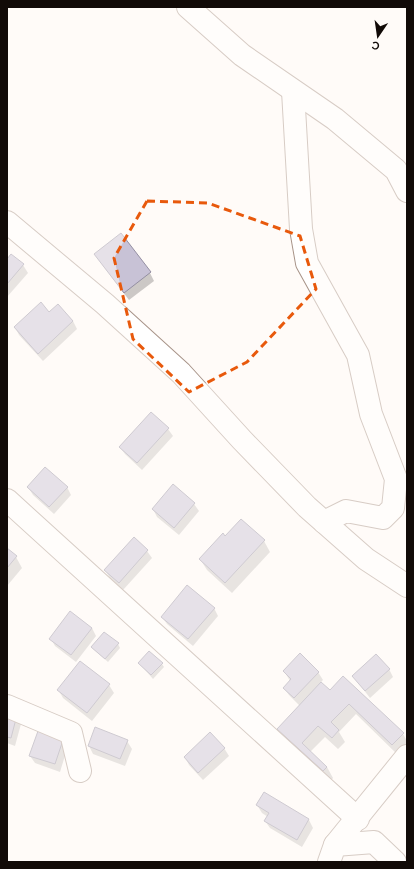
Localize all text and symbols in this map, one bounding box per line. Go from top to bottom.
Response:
north arrow [358,16,398,56]
text: С [370,38,381,52]

